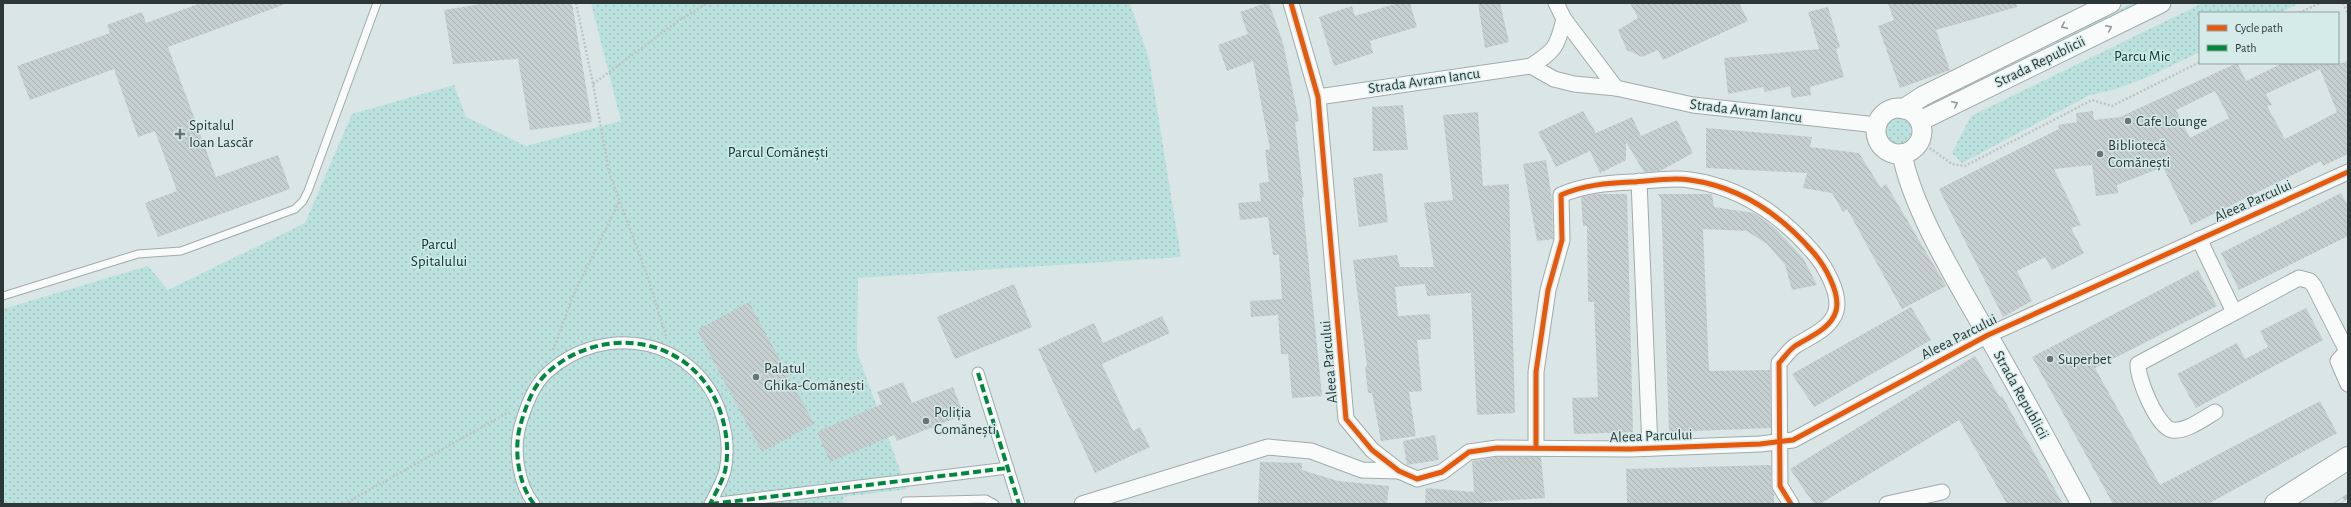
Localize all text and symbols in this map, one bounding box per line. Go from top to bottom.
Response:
legend [2199,12,2339,64]
one-way arrow [2060,21,2068,29]
text: Cycle path [2235,22,2283,35]
one-way arrow [2105,26,2112,33]
street label: Strada Republicii [1992,34,2088,90]
text: Path [2235,42,2257,54]
park label: Parcu Mic [2114,49,2170,64]
street label: Strada Avram Iancu [1367,66,1481,96]
street label: Strada Avram Iancu [1689,97,1803,125]
one-way arrow [1950,101,1958,109]
place label: Cafe Lounge [2136,114,2207,129]
marker: Cafe Lounge [2123,116,2133,126]
place label: Spitalul Ioan Lascăr [189,118,253,150]
marker: Spitalul Ioan Lascăr [174,128,186,140]
place label: Bibliotecă Comănești [2108,138,2170,171]
park label: Parcul Comănești [728,145,828,161]
marker: Bibliotecă Comănești [2095,149,2105,159]
street label: Aleea Parcului [2212,177,2294,225]
park label: Parcul Spitalului [411,237,467,269]
street label: Aleea Parcului [1919,311,1999,363]
street label: Aleea Parcului [1318,320,1340,404]
street label: Strada Republicii [1991,348,2051,442]
place label: Superbet [2058,352,2112,367]
marker: Superbet [2045,354,2055,364]
place label: Palatul Ghika-Comănești [764,361,864,394]
marker: Palatul Ghika-Comănești [751,372,761,382]
place label: Poliția Comănești [934,405,996,438]
marker: Poliția Comănești [921,416,931,426]
street label: Aleea Parcului [1609,427,1693,445]

